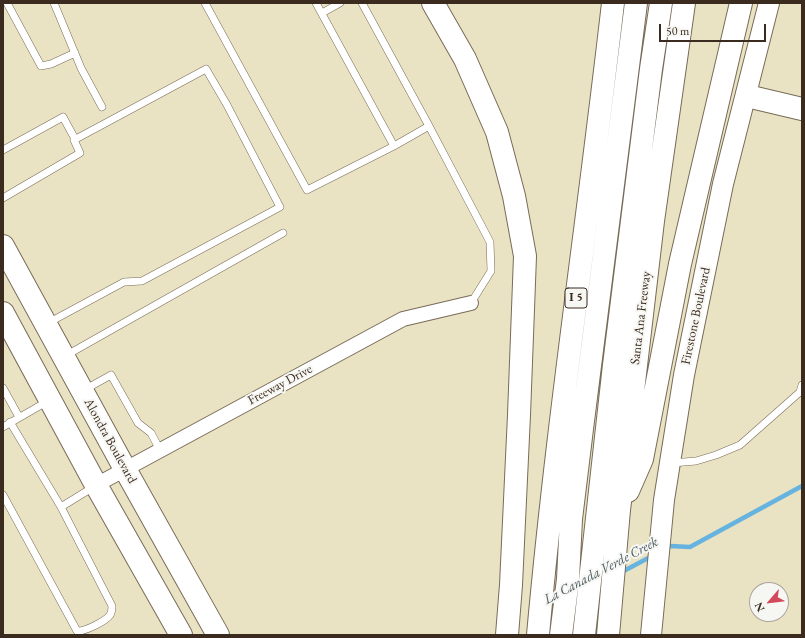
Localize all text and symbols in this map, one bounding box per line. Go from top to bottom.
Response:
scale bar [661,16,768,42]
text: 50 m [666,23,689,39]
street label: Firestone Boulevard [678,266,714,366]
street label: Santa Ana Freeway [628,270,654,366]
road number: I 5 [565,288,587,308]
street label: Freeway Drive [245,361,315,409]
street label: Alondra Boulevard [80,396,140,486]
water label: La Canada Verde Creek [541,534,661,608]
north arrow [749,582,789,622]
text: N [751,600,768,614]

